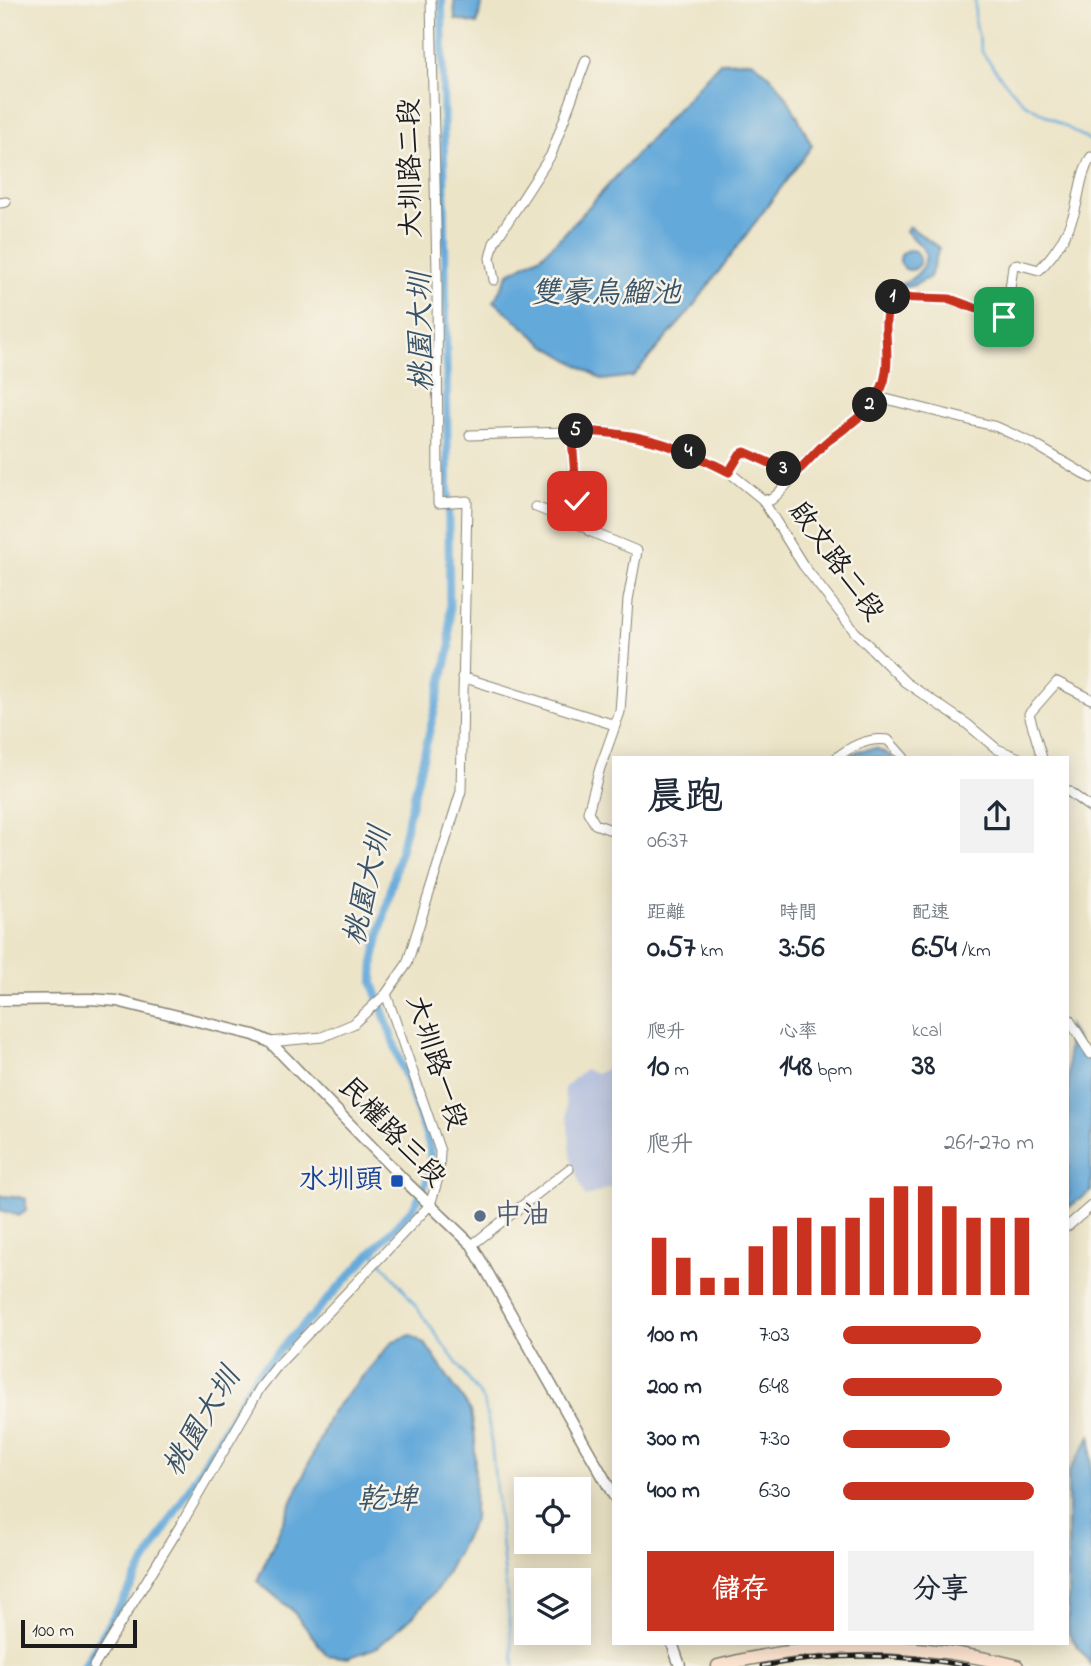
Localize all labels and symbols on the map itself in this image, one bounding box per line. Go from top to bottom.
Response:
street label: 大圳路二段 [390,98,434,238]
water label: 桃園大圳 [400,269,446,392]
water label: 雙豪烏鰡池 [531,273,682,317]
pin: 1 [876,280,910,314]
pin [974,287,1034,347]
pin: 2 [852,388,888,422]
pin: 5 [558,414,594,448]
pin: 4 [672,434,706,470]
pin: 3 [766,452,802,486]
pin [547,471,607,531]
street label: 啟文路二段 [777,493,893,631]
water label: 桃園大圳 [334,821,405,950]
street label: 大圳路一段 [394,990,476,1136]
street label: 民權路三段 [328,1068,454,1198]
place label: 水圳頭 [299,1161,383,1202]
marker: 水圳頭 [389,1173,405,1189]
place label: 中油 [494,1196,550,1237]
marker: 中油 [472,1208,488,1224]
water label: 桃園大圳 [153,1358,254,1486]
water label: 乾埤 [357,1479,420,1523]
scale bar [21,1617,136,1649]

